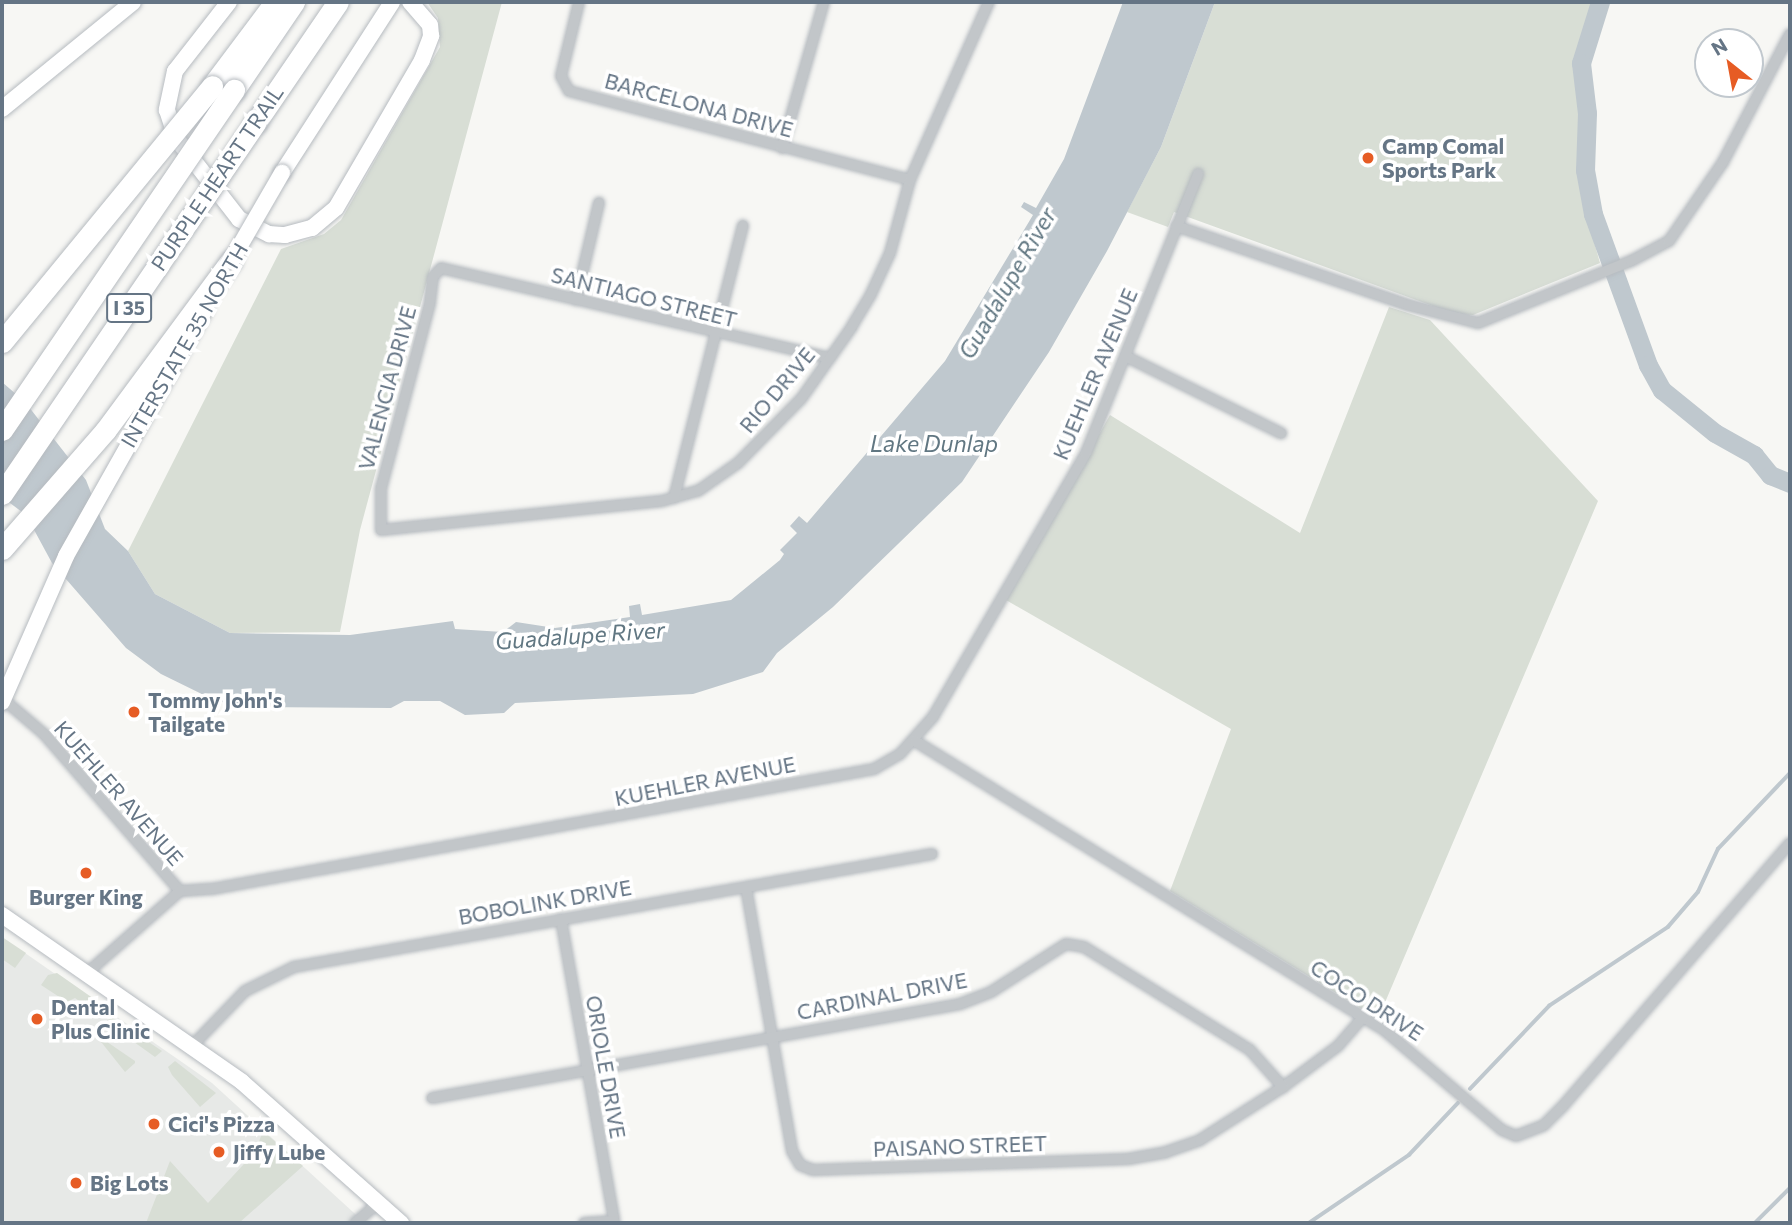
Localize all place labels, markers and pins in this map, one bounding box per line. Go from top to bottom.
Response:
place label: Camp Comal Sports Park [1382,133,1504,183]
marker: Camp Comal Sports Park [1360,150,1376,166]
place label: Tommy John's Tailgate [148,687,283,737]
marker: Tommy John's Tailgate [126,704,142,720]
marker: Burger King [78,865,94,881]
place label: Burger King [29,884,143,910]
place label: Dental Plus Clinic [51,994,150,1044]
marker: Dental Plus Clinic [29,1011,45,1027]
place label: Cici's Pizza [168,1111,275,1137]
marker: Cici's Pizza [146,1116,162,1132]
place label: Jiffy Lube [233,1139,325,1165]
marker: Jiffy Lube [211,1144,227,1160]
place label: Big Lots [90,1170,169,1196]
marker: Big Lots [68,1175,84,1191]

